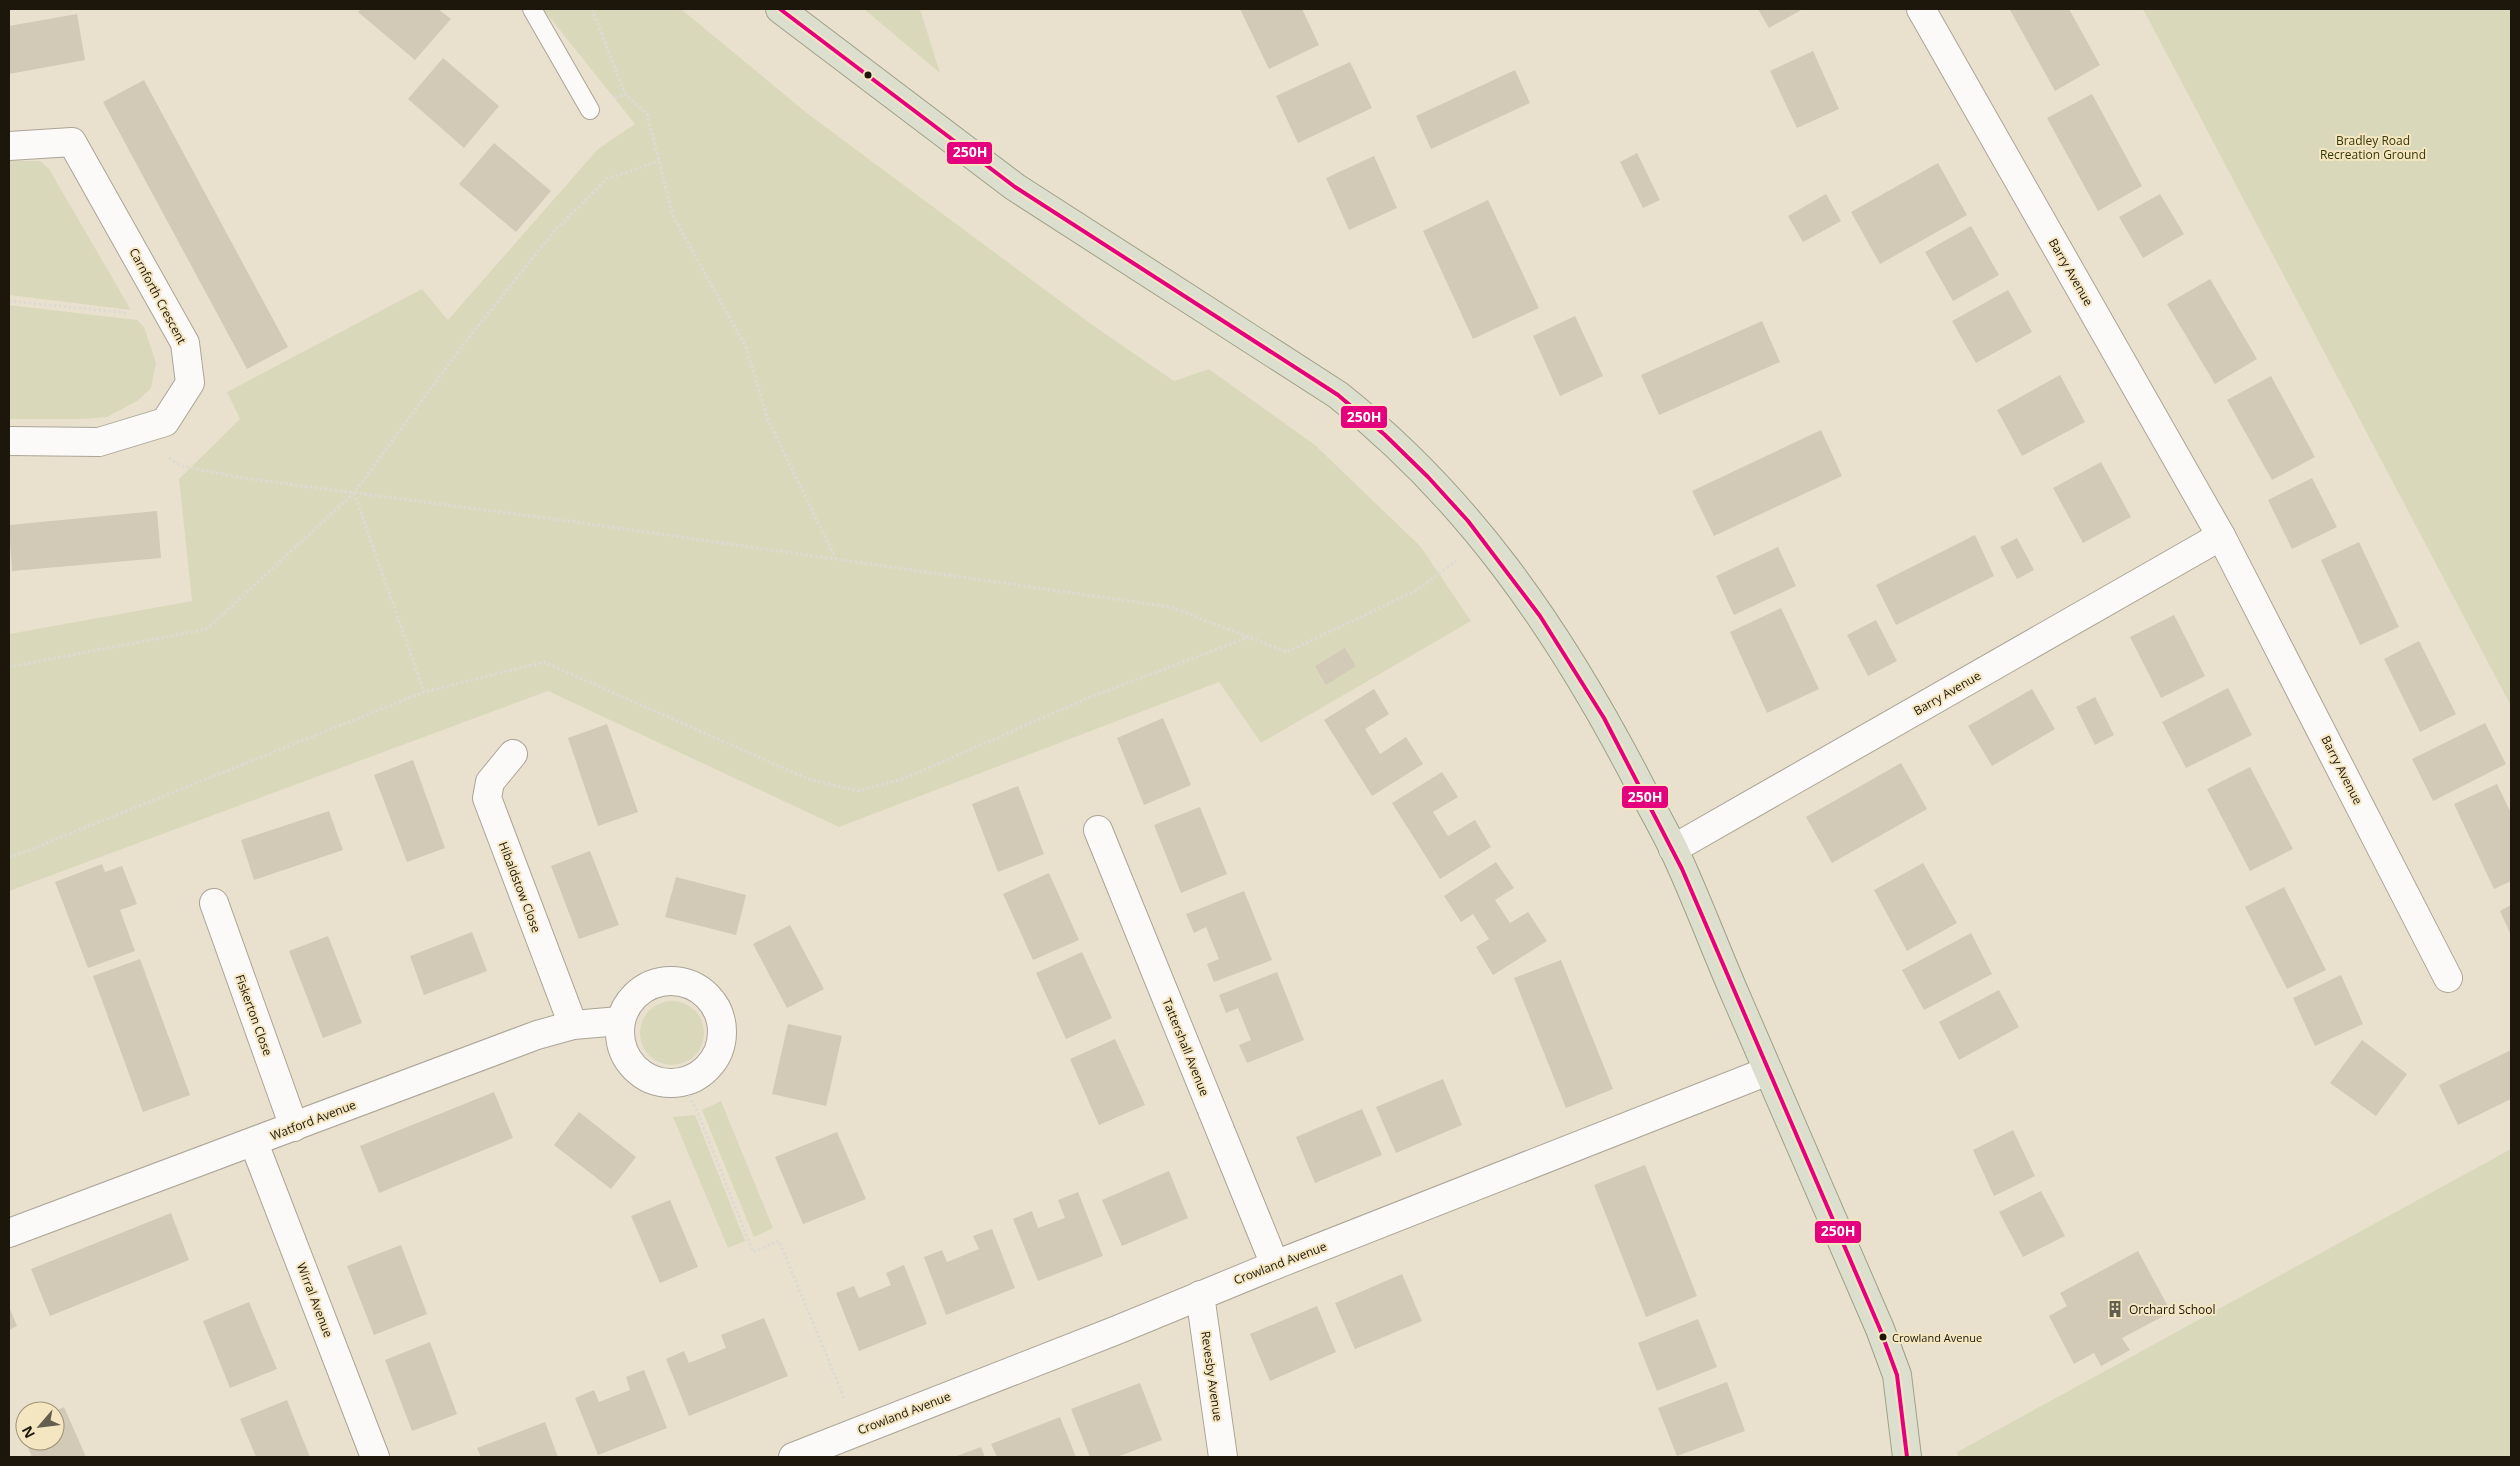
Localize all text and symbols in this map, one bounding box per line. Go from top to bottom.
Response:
unlabelled marker [863,70,873,80]
park label: Bradley Road Recreation Ground [2320,132,2426,163]
line badge: 250H [946,141,993,165]
text: 250H [953,142,987,161]
street label: Barry Avenue [2045,235,2097,309]
street label: Carnforth Crescent [126,245,190,347]
line badge: 250H [1340,405,1388,429]
text: 250H [1347,407,1381,426]
street label: Barry Avenue [1910,667,1984,719]
street label: Barry Avenue [2317,733,2367,808]
line badge: 250H [1621,785,1669,809]
text: 250H [1628,787,1662,806]
street label: Hibaldstow Close [495,839,545,935]
street label: Fiskerton Close [231,972,277,1058]
street label: Tattershall Avenue [1159,996,1213,1099]
street label: Watford Avenue [268,1096,358,1144]
line badge: 250H [1814,1220,1862,1244]
text: 250H [1821,1221,1855,1240]
street label: Crowland Avenue [1231,1237,1329,1289]
street label: Wirral Avenue [293,1260,337,1340]
building icon: Orchard School [2105,1299,2125,1319]
place label: Orchard School [2129,1301,2216,1318]
street label: Revesby Avenue [1197,1330,1227,1422]
place label: Crowland Avenue [1892,1330,1982,1345]
marker: Crowland Avenue [1878,1332,1888,1342]
street label: Crowland Avenue [855,1387,953,1439]
north arrow [15,1401,65,1451]
text: N [17,1423,39,1442]

